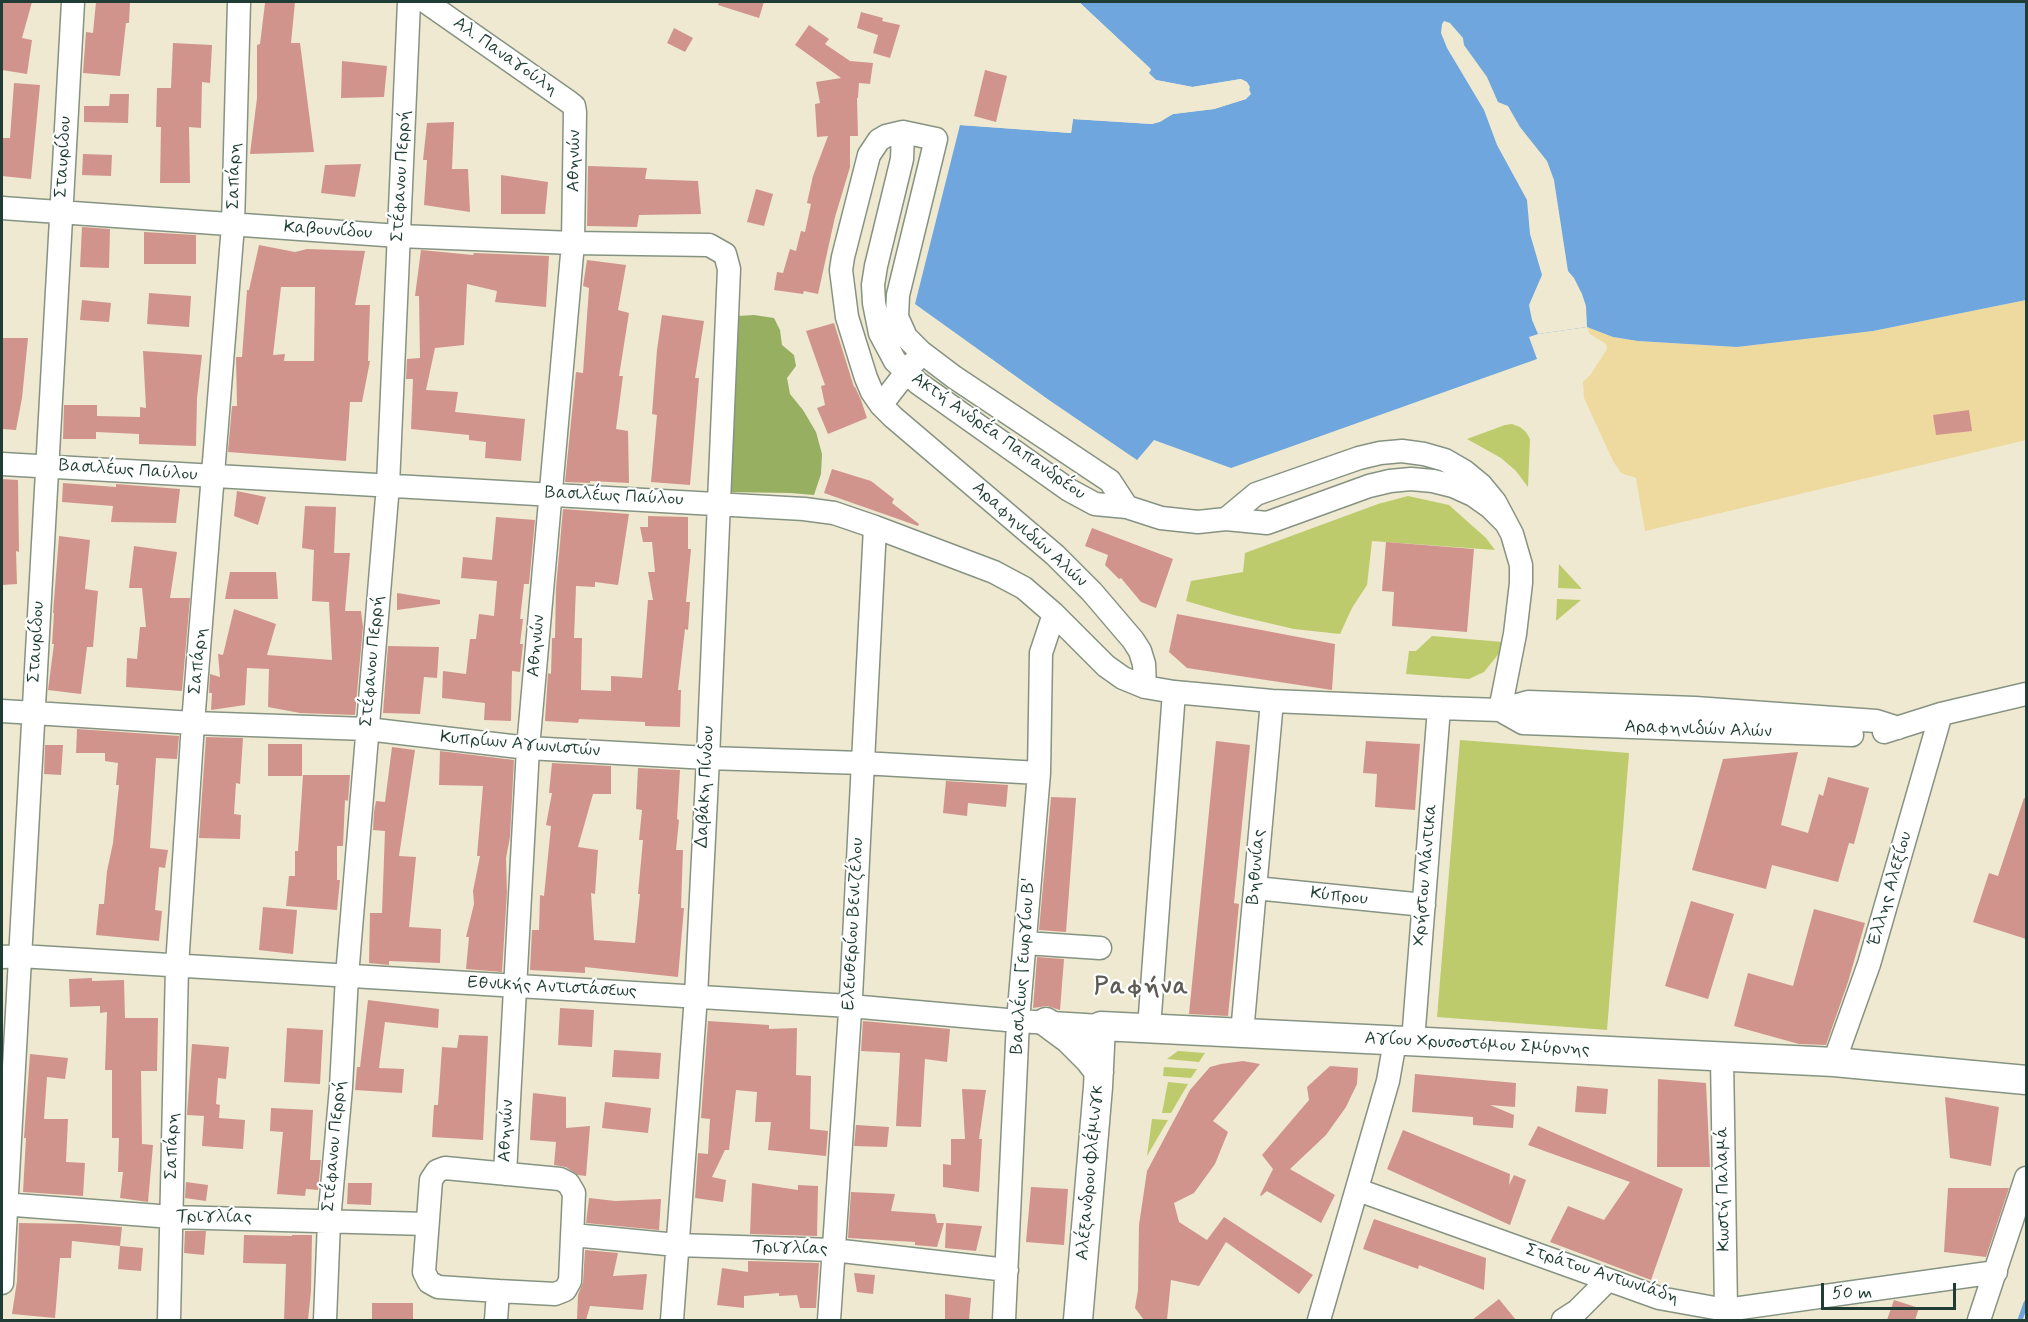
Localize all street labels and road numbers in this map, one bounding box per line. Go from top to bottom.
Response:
street label: Αλ. Παναγούλη [448,13,562,101]
street label: Στέφανου Περρή [388,110,416,242]
street label: Σταυρίδου [51,116,77,198]
street label: Αθηνών [564,130,586,192]
street label: Σαπάρη [224,142,246,210]
street label: Καβουνίδου [283,217,373,245]
street label: Ακτή Ανδρέα Παπανδρέου [907,369,1089,505]
street label: Βασιλέως Παύλου [58,455,198,487]
street label: Αραφηνιδών Αλών [967,478,1091,592]
street label: Βασιλέως Παύλου [544,483,684,511]
street label: Στέφανου Περρή [357,594,389,728]
street label: Σταυρίδου [24,601,50,683]
street label: Αθηνών [524,614,550,678]
street label: Σαπάρη [185,627,213,695]
street label: Αραφηνιδών Αλών [1624,717,1772,743]
street label: Δαβάκη Πίνδου [692,725,720,849]
street label: Κυπρίων Αγωνιστών [439,727,601,763]
street label: Χρήστου Μάντικα [1409,803,1443,947]
street label: Βηθυνίας [1243,828,1271,906]
street label: Έλλης Αλεξίου [1864,829,1918,949]
street label: Ελευθερίου Βενιζέλου [839,837,869,1011]
street label: Βασιλέως Γεωργίου Β' [1007,877,1041,1055]
street label: Κύπρου [1309,883,1369,911]
street label: Εθνικής Αντιστάσεως [467,973,637,1003]
street label: Αγίου Χρυσοστόμου Σμύρνης [1364,1028,1590,1062]
street label: Στέφανου Περρή [319,1079,351,1213]
street label: Αλέξανδρου Φλέμινγκ [1073,1085,1109,1261]
street label: Αθηνών [495,1099,519,1163]
street label: Σαπάρη [162,1112,184,1180]
street label: Κωστή Παλαμά [1712,1126,1736,1252]
street label: Τριγλίας [176,1207,252,1229]
street label: Τριγλίας [752,1237,828,1261]
street label: Στράτου Αντωνιάδη [1523,1240,1681,1310]

